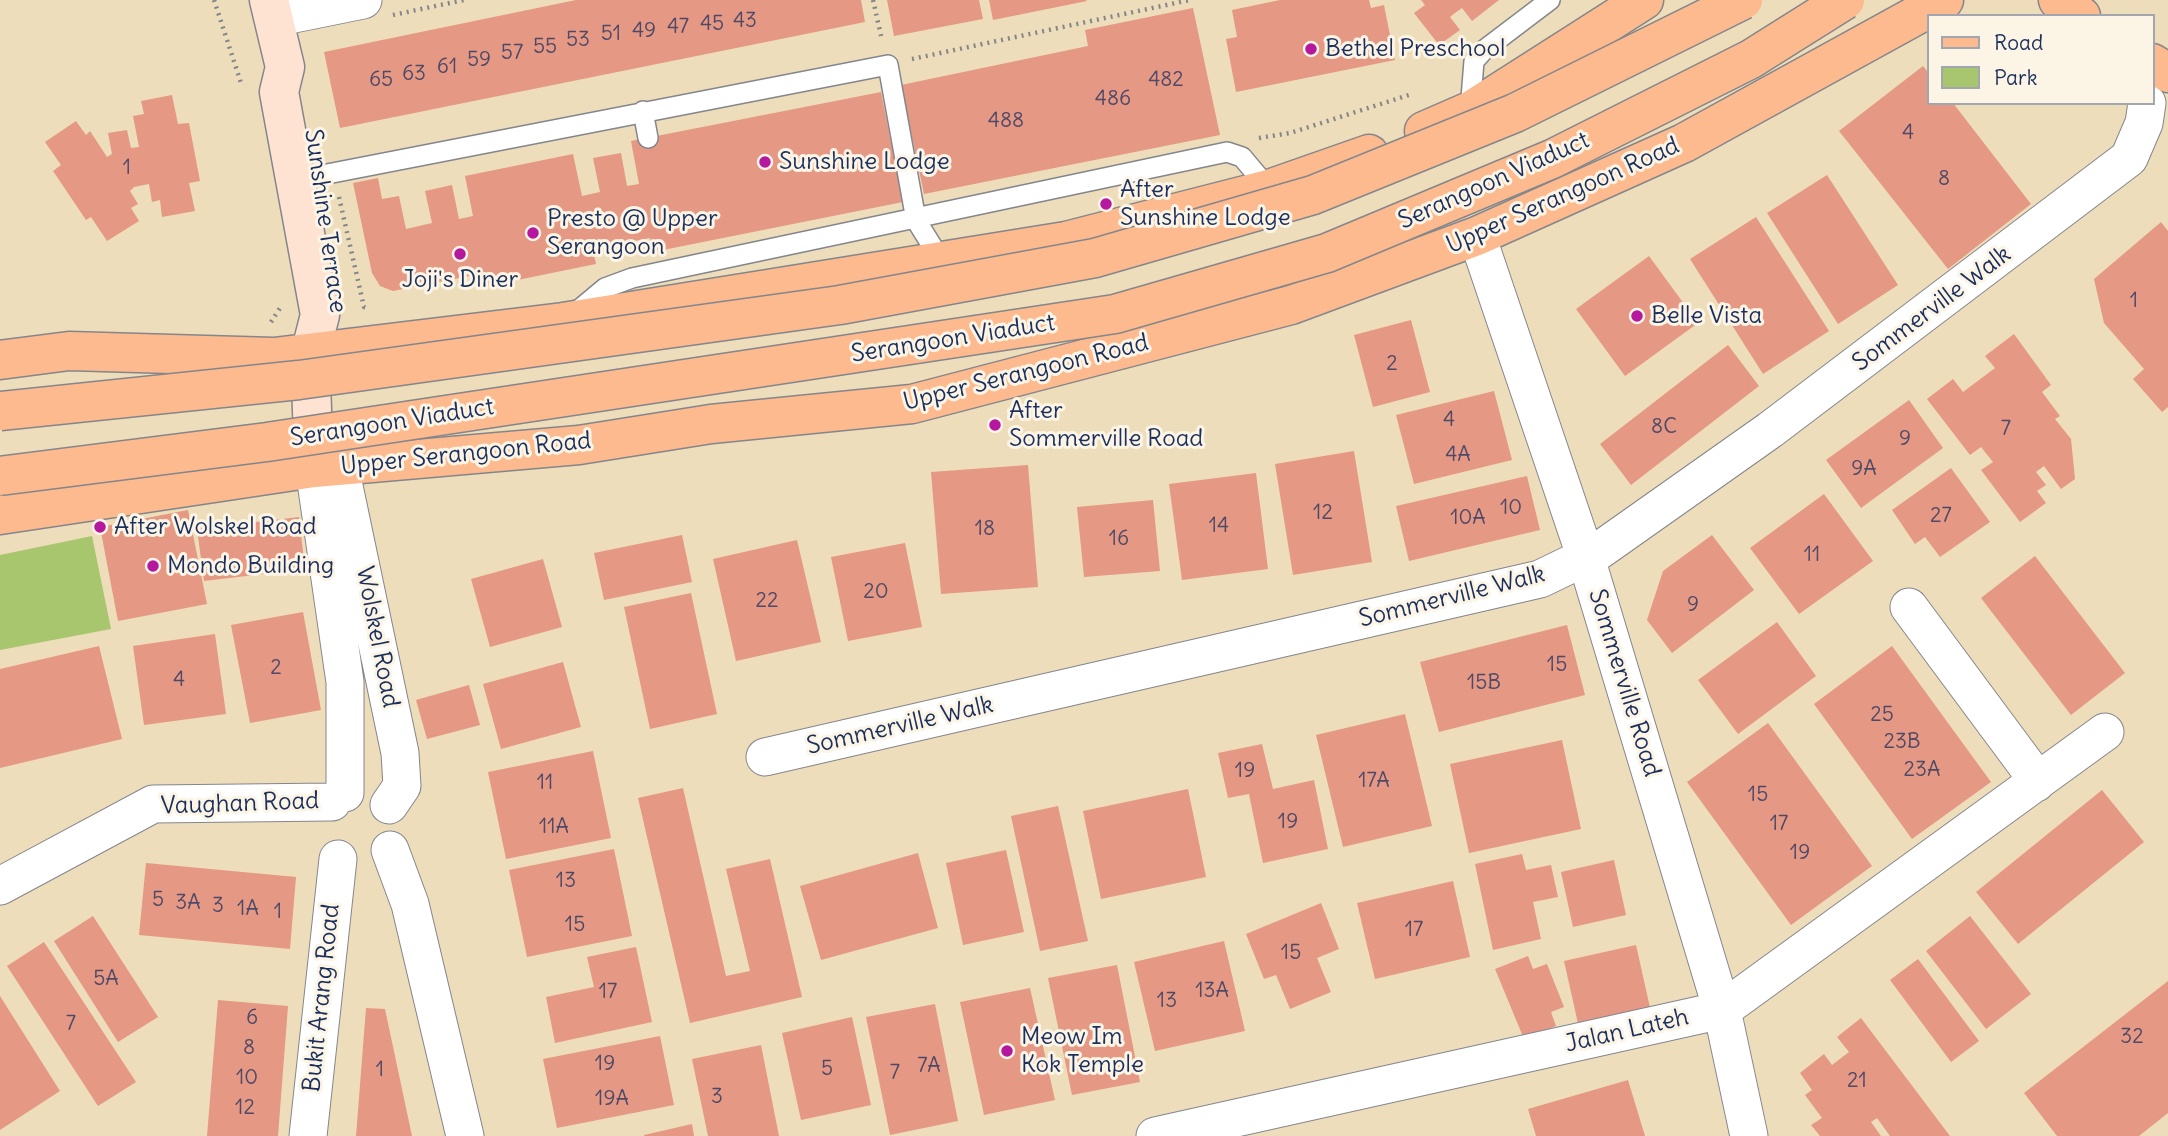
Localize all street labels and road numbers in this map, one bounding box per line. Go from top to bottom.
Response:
street label: Serangoon Viaduct [1394,126,1594,236]
street label: Sunshine Terrace [298,127,352,315]
street label: Upper Serangoon Road [1442,132,1684,260]
street label: Sommerville Walk [1847,240,2017,378]
street label: Serangoon Viaduct [849,309,1057,369]
street label: Upper Serangoon Road [900,329,1152,417]
street label: Serangoon Viaduct [288,393,496,453]
street label: Upper Serangoon Road [339,427,593,481]
street label: Sommerville Walk [1356,560,1548,634]
street label: Wolskel Road [349,564,405,710]
street label: Sommerville Road [1582,586,1666,780]
street label: Sommerville Walk [804,691,996,761]
street label: Vaughan Road [160,787,320,821]
street label: Bukit Arang Road [298,902,346,1094]
street label: Jalan Lateh [1563,1003,1691,1059]

